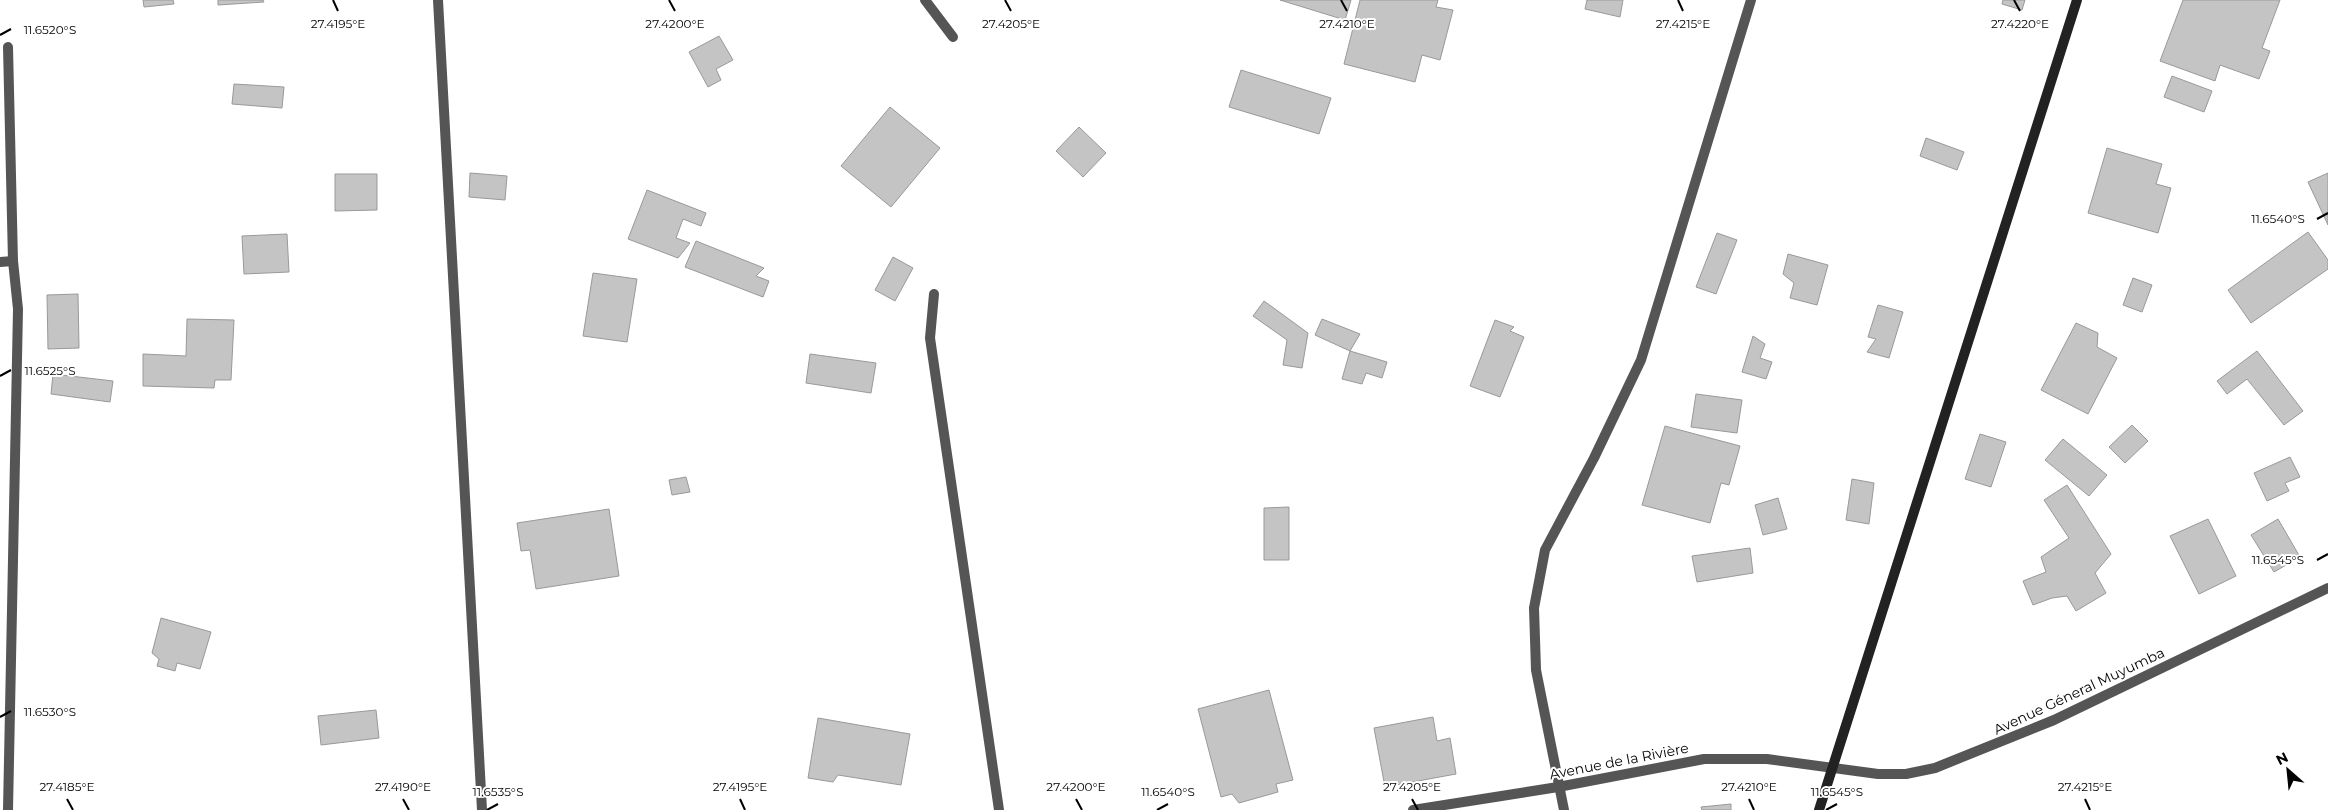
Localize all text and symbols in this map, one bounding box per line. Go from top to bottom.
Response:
text: 27.4195°E [311,16,365,31]
text: 27.4200°E [645,16,705,31]
text: 27.4205°E [982,16,1040,31]
text: 27.4210°E [1319,16,1375,31]
text: 27.4215°E [1656,16,1710,31]
text: 27.4220°E [1991,16,2049,31]
text: 11.6520°S [24,22,76,37]
text: 11.6540°S [2251,211,2305,226]
text: 11.6525°S [24,363,76,378]
text: 11.6545°S [2252,552,2304,567]
street label: Avenue Géneral Muyumba [1991,643,2167,739]
text: 11.6530°S [24,704,76,719]
street label: Avenue de la Rivière [1548,739,1690,783]
north arrow [2263,745,2313,795]
text: N [2273,748,2291,769]
text: 27.4185°E [40,779,94,794]
text: 27.4190°E [375,779,431,794]
text: 27.4195°E [713,779,767,794]
text: 27.4200°E [1046,779,1106,794]
text: 27.4205°E [1383,779,1441,794]
text: 27.4210°E [1721,779,1777,794]
text: 27.4215°E [2058,779,2112,794]
text: 11.6535°S [472,784,524,799]
text: 11.6540°S [1141,784,1195,799]
text: 11.6545°S [1811,784,1863,799]

